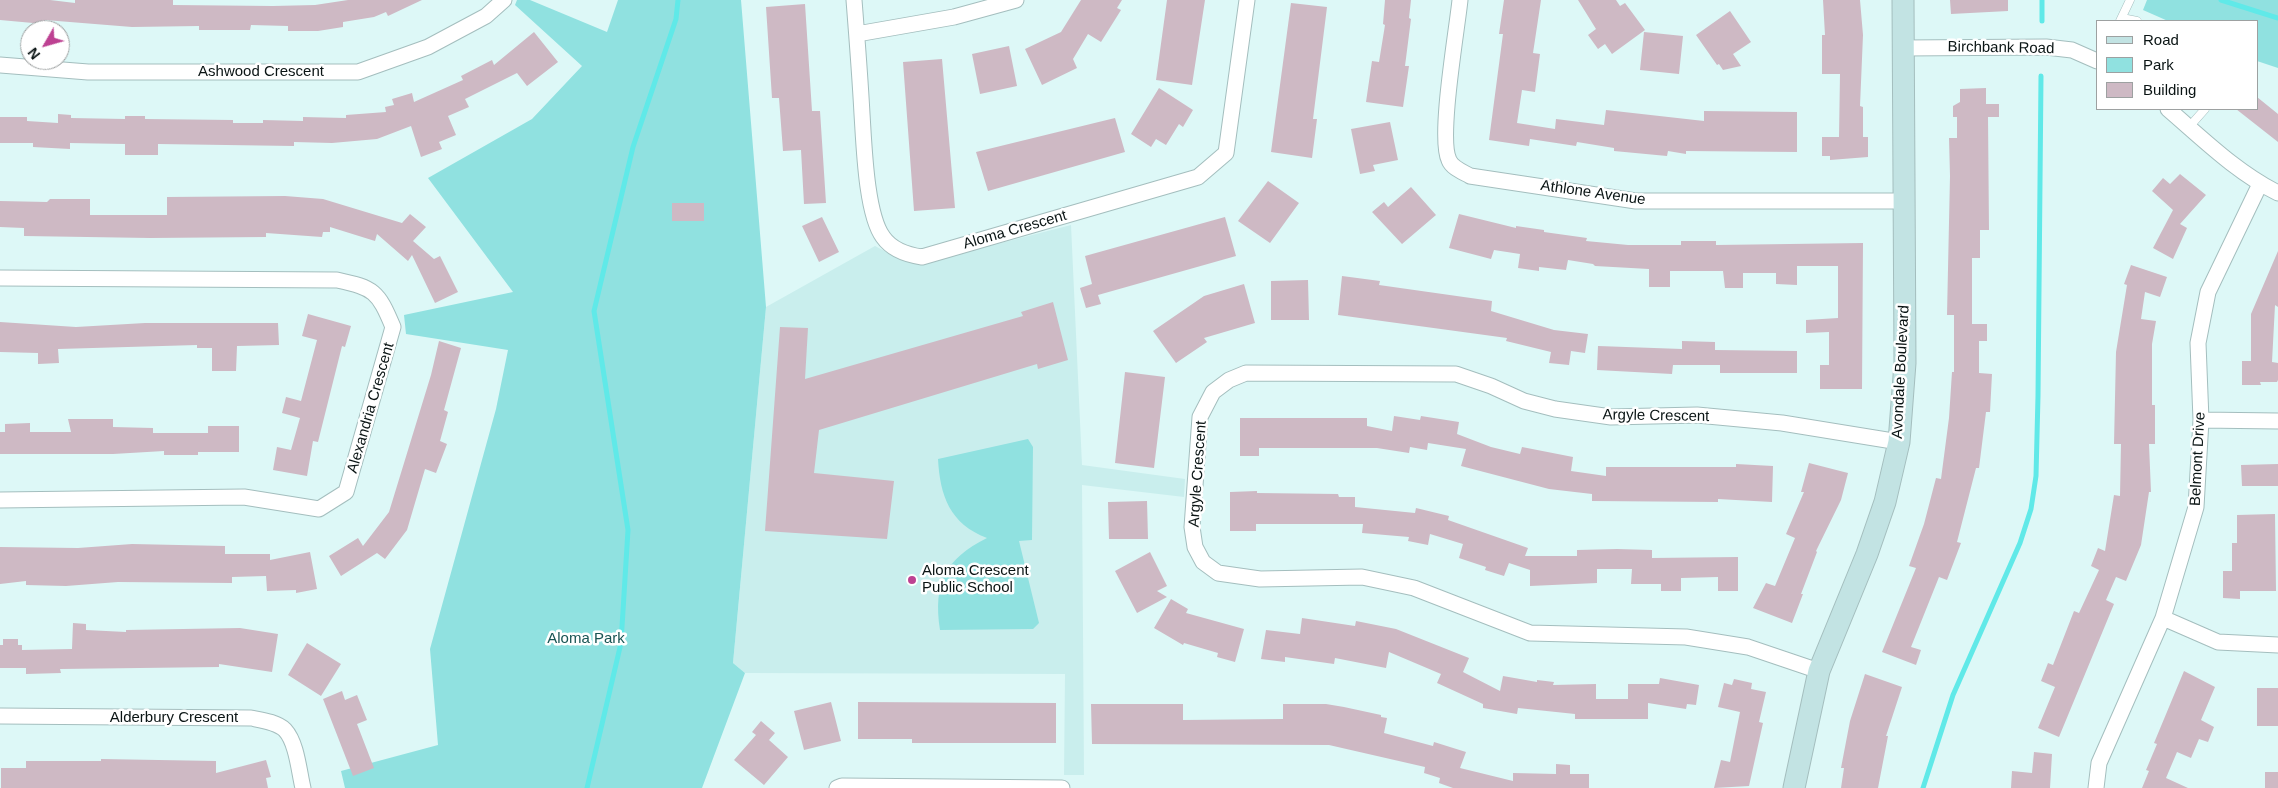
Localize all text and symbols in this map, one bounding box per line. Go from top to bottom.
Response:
north arrow [20,20,70,70]
legend [2096,20,2258,110]
text: Road [2143,31,2179,48]
street label: Birchbank Road [1947,38,2055,58]
text: N [25,45,43,63]
text: Park [2143,56,2174,73]
street label: Ashwood Crescent [198,63,324,81]
text: Building [2143,81,2196,98]
street label: Athlone Avenue [1539,177,1647,209]
street label: Aloma Crescent [961,207,1069,253]
street label: Avondale Boulevard [1889,305,1913,439]
street label: Alexandria Crescent [344,341,398,475]
street label: Argyle Crescent [1602,406,1710,426]
street label: Belmont Drive [2187,411,2209,507]
street label: Argyle Crescent [1185,420,1211,528]
place label: Aloma Crescent Public School [922,562,1029,597]
marker: Aloma Crescent Public School [906,574,918,586]
park label: Aloma Park [547,630,625,648]
street label: Alderbury Crescent [110,709,238,727]

